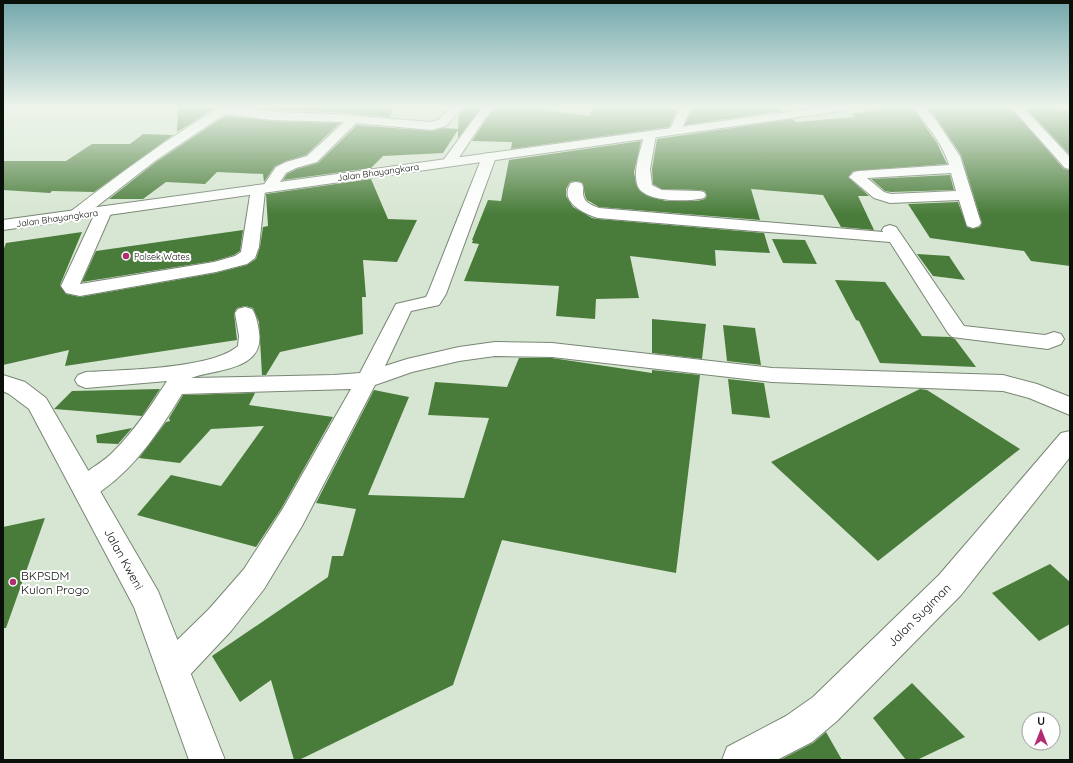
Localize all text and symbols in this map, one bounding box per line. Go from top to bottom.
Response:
street label: Jalan Bhayangkara [336,161,420,183]
street label: Jalan Bhayangkara [15,207,99,229]
marker: Polsek Wates [121,251,131,261]
place label: Polsek Wates [134,251,190,262]
street label: Jalan Kweni [101,526,147,592]
place label: BKPSDM Kulon Progo [21,568,89,597]
marker: BKPSDM Kulon Progo [8,577,18,587]
street label: Jalan Sugiman [884,580,954,650]
north arrow [1021,711,1061,751]
text: U [1037,714,1045,728]

